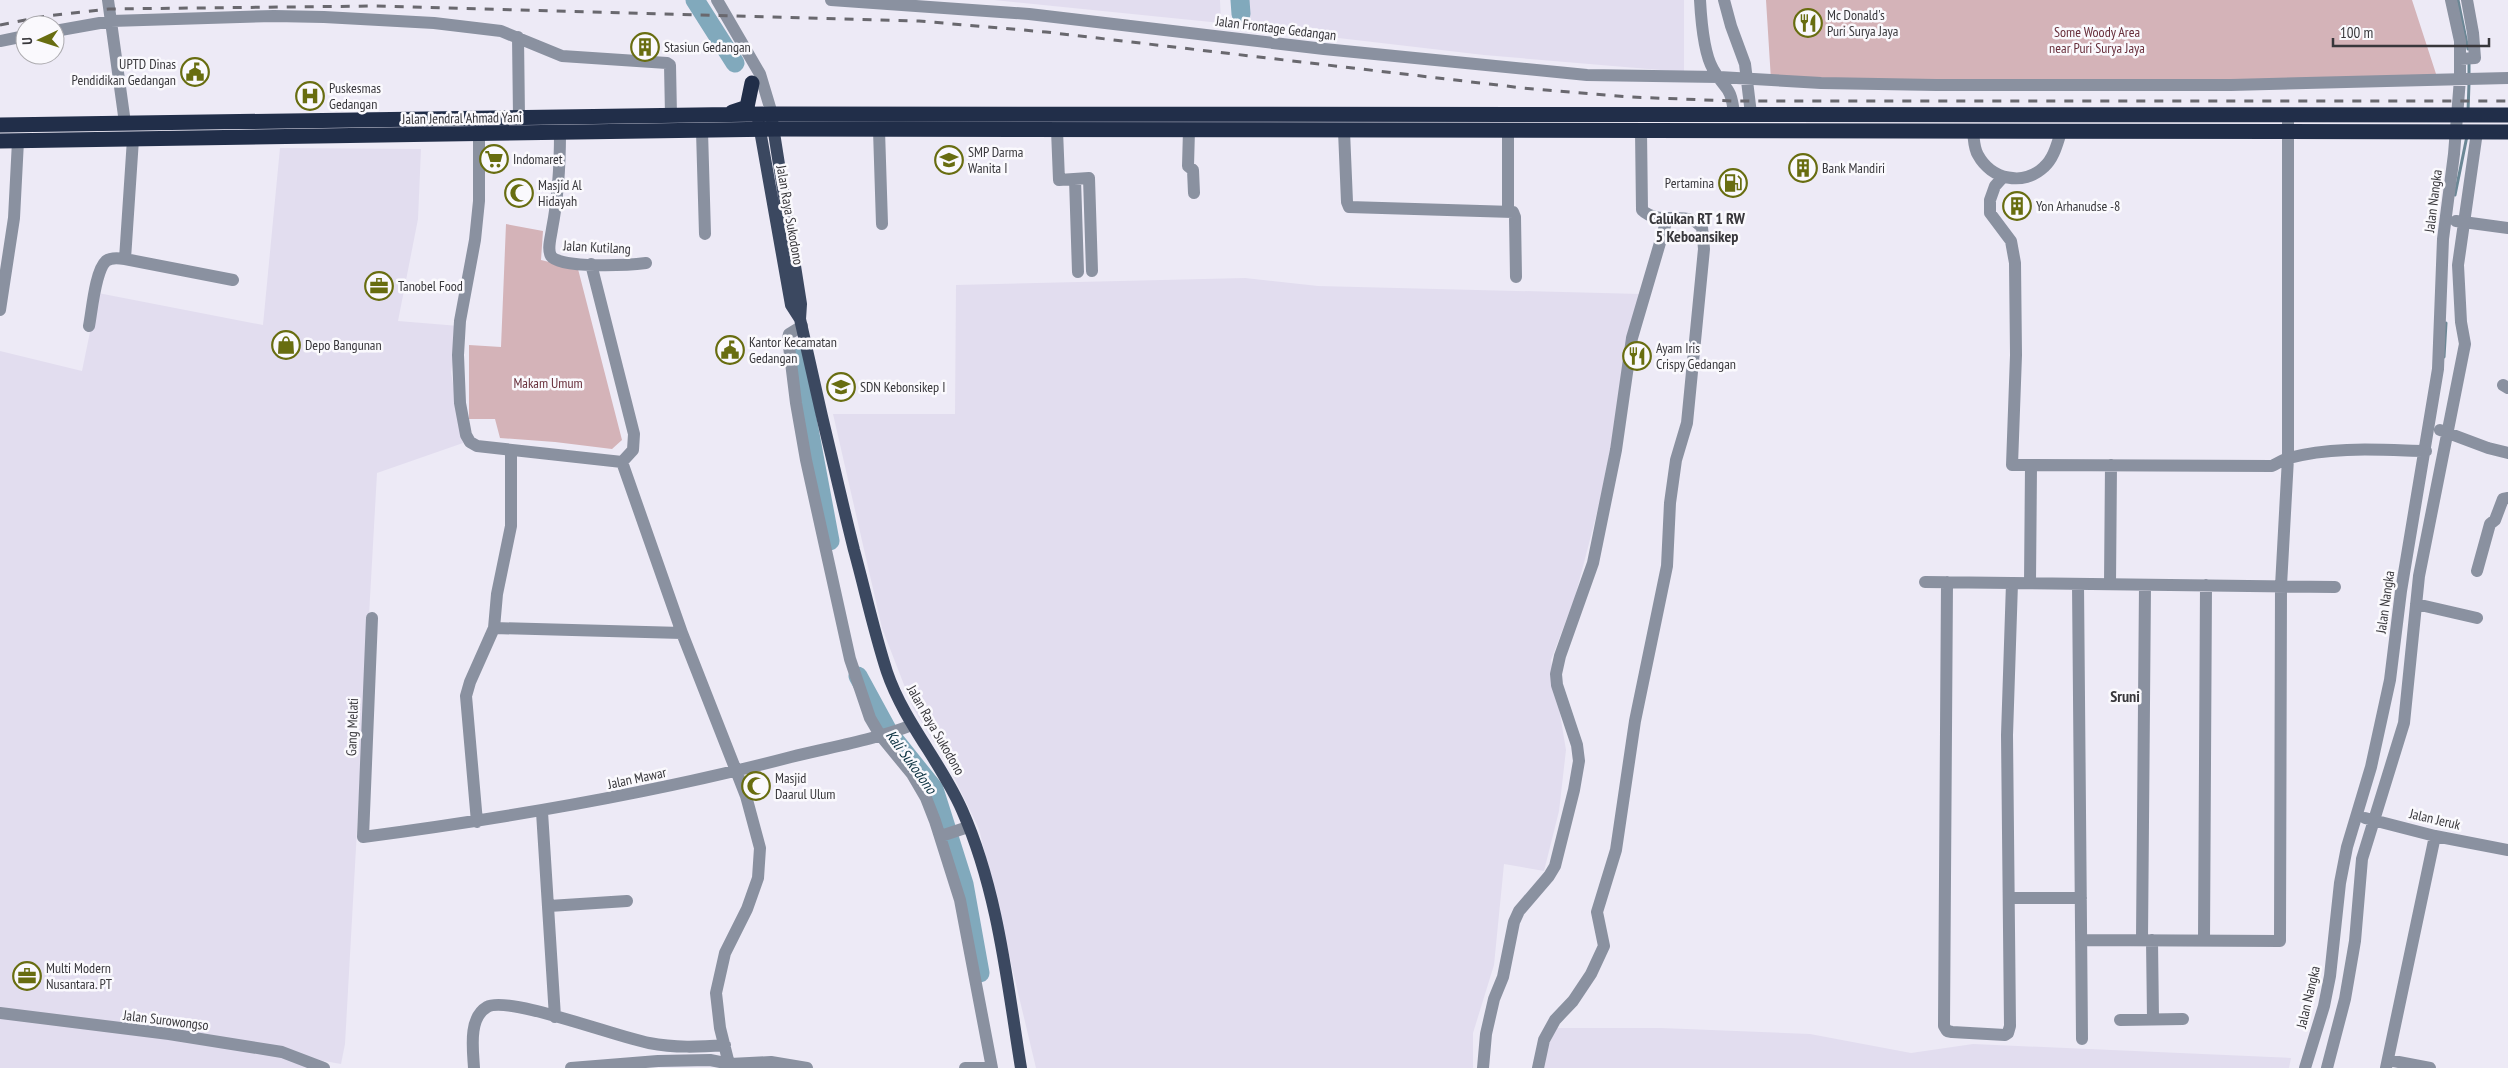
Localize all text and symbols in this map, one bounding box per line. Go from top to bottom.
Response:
place label: Mc Donald's Puri Surya Jaya [1827,6,1898,40]
restaurant icon: Mc Donald's Puri Surya Jaya [1793,8,1823,38]
street label: Jalan Frontage Gedangan [1214,12,1337,44]
north arrow [15,15,65,65]
scale bar [2333,15,2489,47]
park label: Some Woody Area near Puri Surya Jaya [2049,23,2145,57]
text: 100 m [2340,23,2373,42]
building icon: Stasiun Gedangan [630,32,660,62]
text: U [18,37,36,45]
place label: Stasiun Gedangan [664,38,751,56]
place label: UPTD Dinas Pendidikan Gedangan [72,55,176,89]
public building icon: UPTD Dinas Pendidikan Gedangan [180,57,210,87]
place label: Puskesmas Gedangan [329,79,381,113]
hospital icon: Puskesmas Gedangan [295,81,325,111]
street label: Jalan Jendral Ahmad Yani [401,108,522,128]
place label: SMP Darma Wanita I [968,143,1023,177]
supermarket icon: Indomaret [479,144,509,174]
school or university icon: SMP Darma Wanita I [934,145,964,175]
place label: Indomaret [513,150,563,168]
building icon: Bank Mandiri [1788,153,1818,183]
place label: Bank Mandiri [1822,159,1885,177]
street label: Jalan Raya Sukodono [772,163,808,266]
fuel station icon: Pertamina [1718,168,1748,198]
street label: Jalan Nangka [2420,168,2446,235]
place label: Pertamina [1665,174,1714,192]
place label: Masjid Al Hidayah [538,176,583,210]
mosque icon: Masjid Al Hidayah [504,178,534,208]
building icon: Yon Arhanudse -8 [2002,191,2032,221]
place label: Yon Arhanudse -8 [2036,197,2120,215]
district label: Calukan RT 1 RW 5 Keboansikep [1649,208,1746,246]
street label: Jalan Kutilang [562,236,631,258]
office icon: Tanobel Food [364,271,394,301]
place label: Tanobel Food [398,277,463,295]
shop icon: Depo Bangunan [271,330,301,360]
place label: Kantor Kecamatan Gedangan [749,333,837,367]
public building icon: Kantor Kecamatan Gedangan [715,335,745,365]
place label: Depo Bangunan [305,336,382,354]
place label: Ayam Iris Crispy Gedangan [1656,339,1736,373]
restaurant icon: Ayam Iris Crispy Gedangan [1622,341,1652,371]
school or university icon: SDN Kebonsikep I [826,372,856,402]
park label: Makam Umum [513,374,583,392]
place label: SDN Kebonsikep I [860,378,945,396]
street label: Jalan Nangka [2372,569,2398,636]
street label: Jalan Raya Sukodono [902,681,969,778]
district label: Sruni [2110,686,2140,706]
street label: Gang Melati [342,698,362,756]
water label: Kali Sukodono [882,726,942,799]
street label: Jalan Mawar [605,763,668,793]
place label: Masjid Daarul Ulum [775,769,835,803]
mosque icon: Masjid Daarul Ulum [741,771,771,801]
street label: Jalan Jeruk [2407,804,2463,834]
place label: Multi Modern Nusantara. PT [46,959,113,993]
office icon: Multi Modern Nusantara. PT [12,961,42,991]
street label: Jalan Nangka [2292,964,2324,1031]
street label: Jalan Surowongso [121,1006,210,1034]

